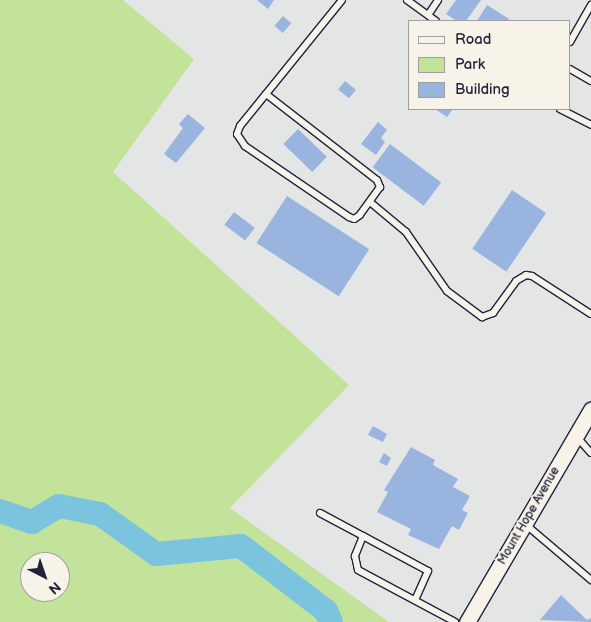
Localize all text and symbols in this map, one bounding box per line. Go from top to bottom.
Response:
legend [408,20,571,110]
text: Road [455,30,491,49]
text: Park [455,55,485,74]
text: Building [455,80,510,99]
street label: Mount Hope Avenue [495,465,563,567]
north arrow [20,552,70,602]
text: N [45,578,64,598]

